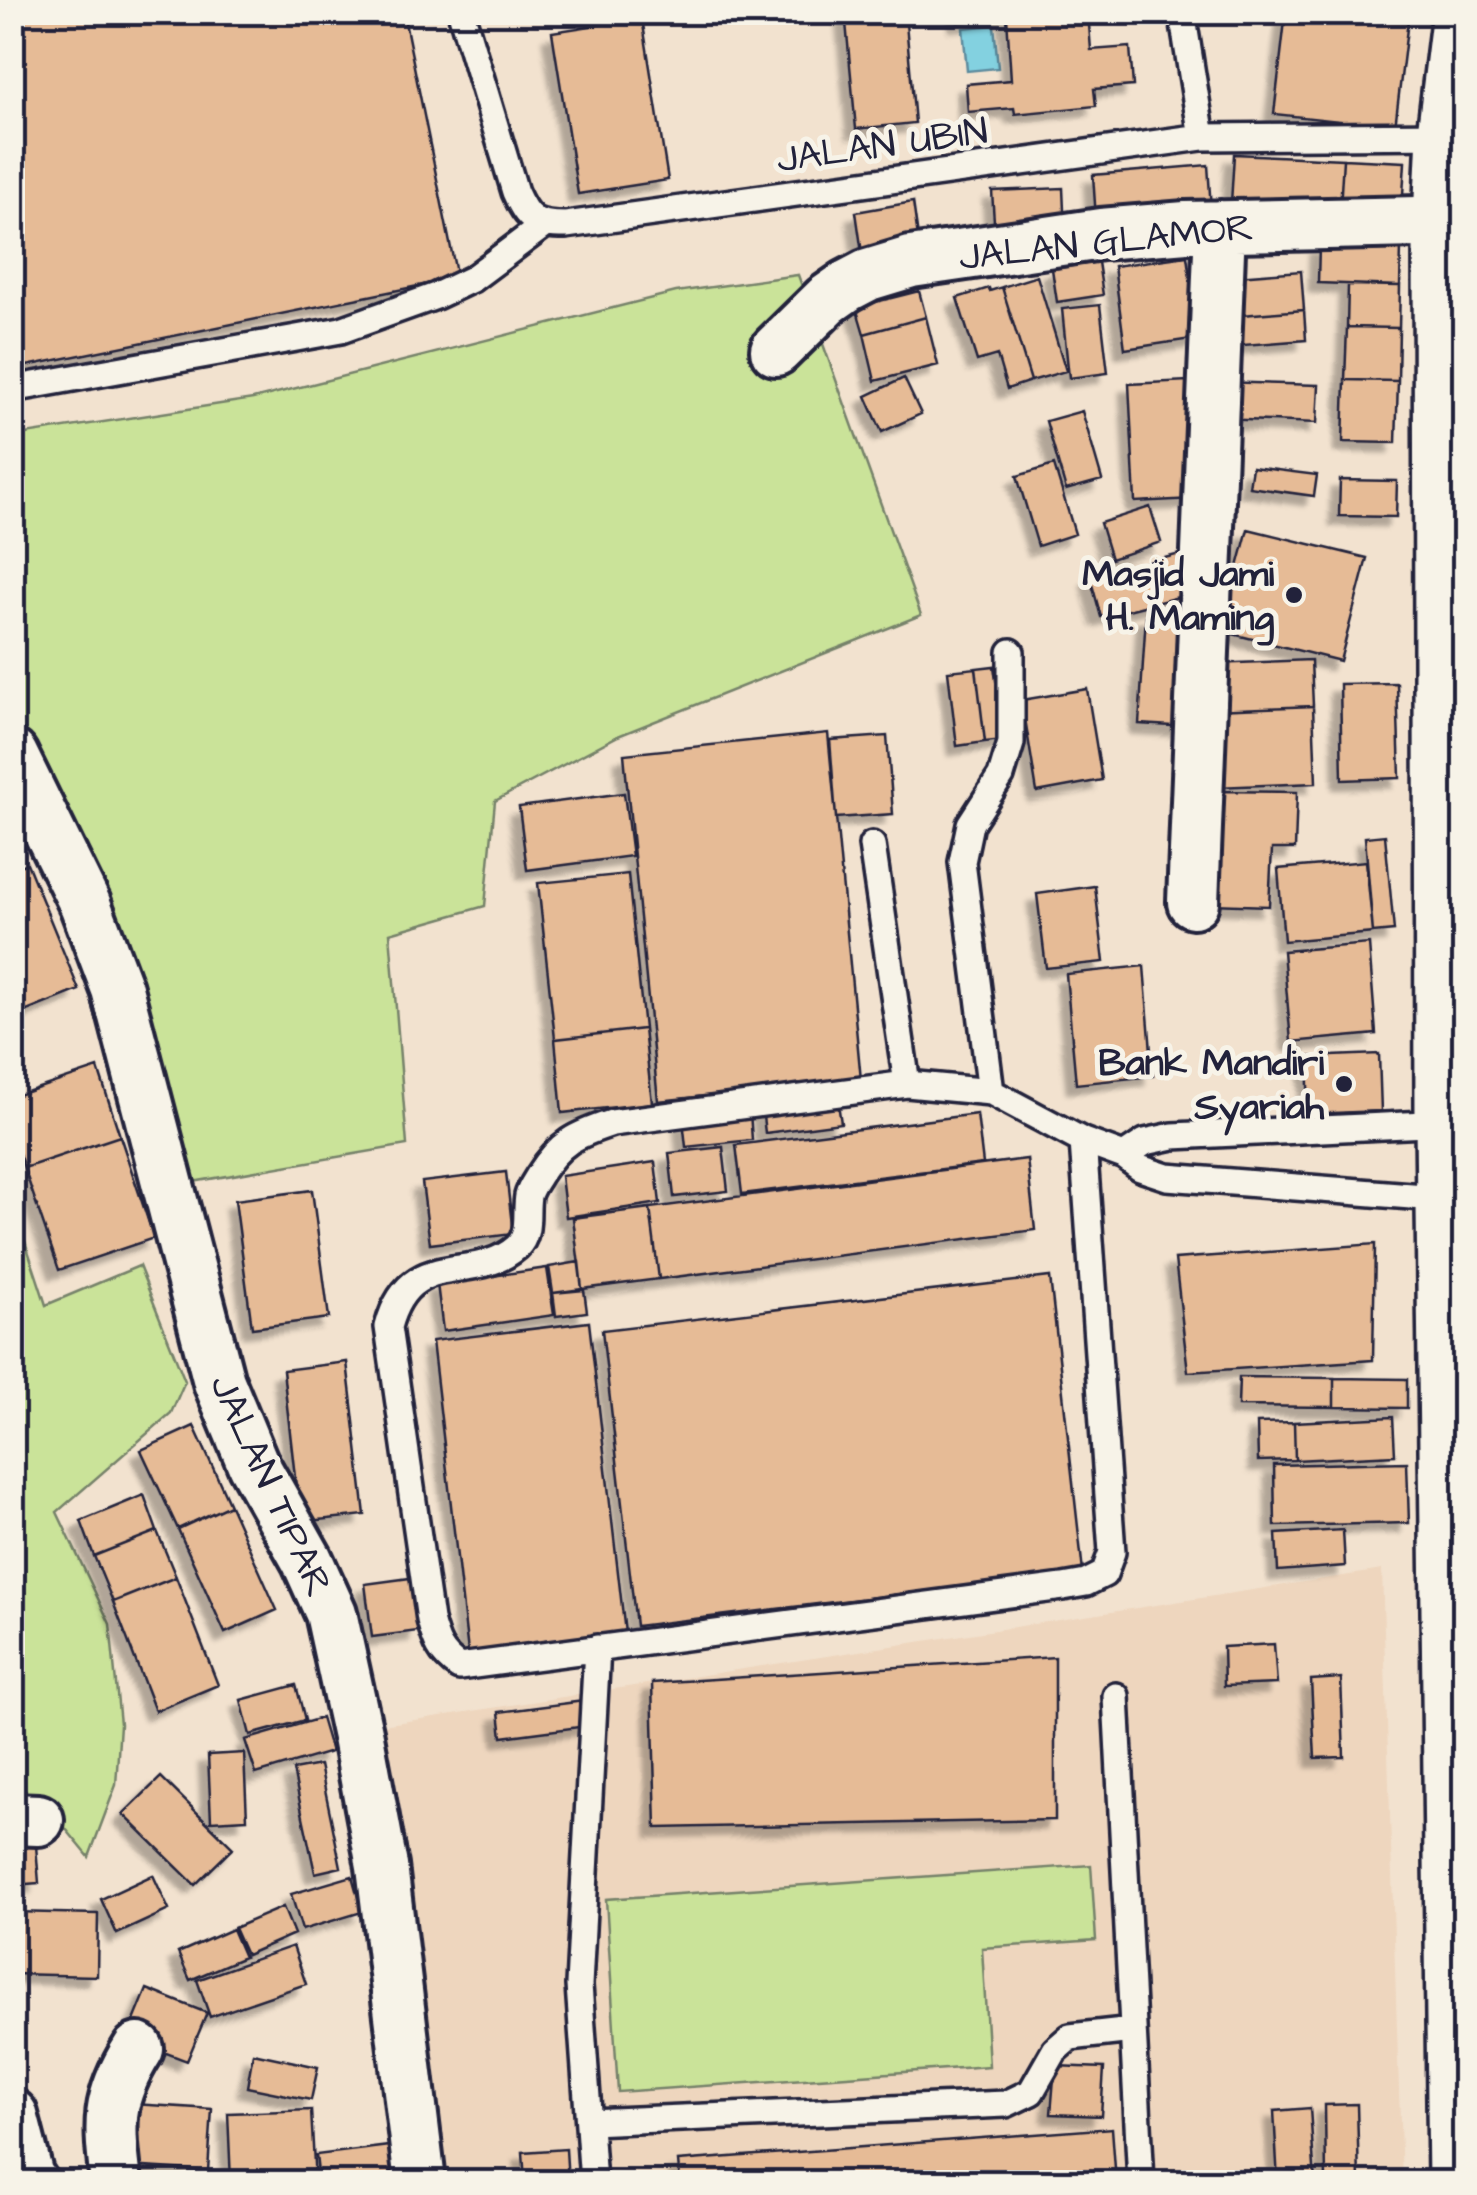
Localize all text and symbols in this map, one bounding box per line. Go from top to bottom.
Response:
street label: JALAN UBIN [774,105,991,186]
street label: JALAN GLAMOR [957,202,1256,284]
place label: Masjid Jami H. Maming [1082,549,1274,646]
marker: Masjid Jami H. Maming [1283,584,1305,606]
place label: Bank Mandiri Syariah [1098,1038,1325,1136]
marker: Bank Mandiri Syariah [1333,1073,1355,1095]
street label: JALAN TIPAR [196,1366,344,1605]

